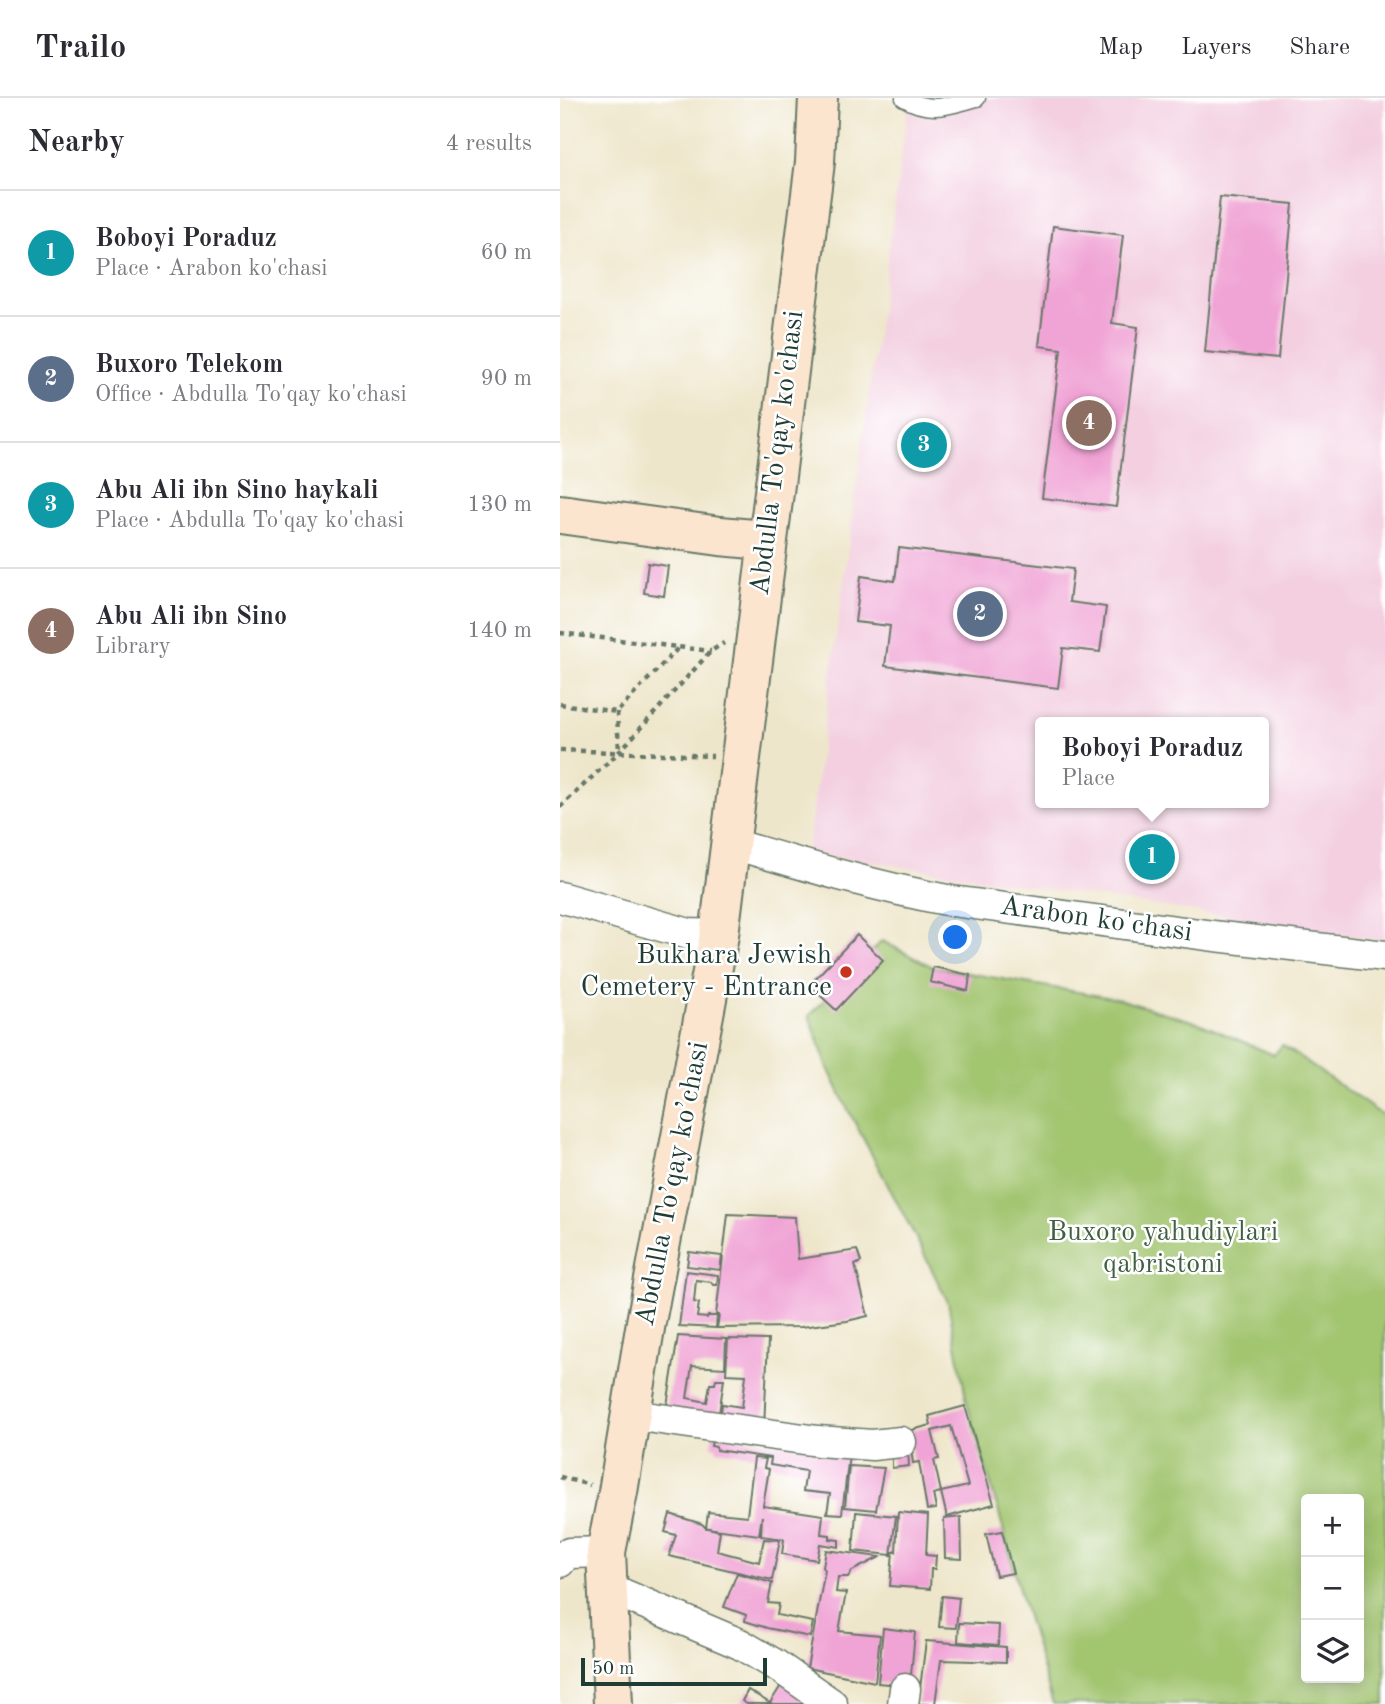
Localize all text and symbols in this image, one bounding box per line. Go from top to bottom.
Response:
text: Trailo [35,32,126,65]
text: Map [1099,36,1143,60]
text: Layers [1181,36,1251,60]
text: Share [1289,36,1350,60]
text: Nearby [28,128,125,158]
text: 4 results [446,132,532,155]
text: Boboyi Poraduz [95,226,277,252]
text: 1 [44,241,58,264]
text: 60 m [481,241,532,264]
text: Place · Arabon ko'chasi [95,257,328,280]
street label: Abdulla To'qay ko'chasi [747,309,809,597]
text: Buxoro Telekom [95,352,283,378]
text: 2 [44,367,58,390]
text: 90 m [481,367,532,390]
text: Office · Abdulla To'qay ko'chasi [95,383,407,406]
pin: 4 [1066,397,1112,449]
pin: 3 [901,419,947,471]
text: Abu Ali ibn Sino haykali [95,478,378,504]
text: 3 [44,493,58,516]
text: 130 m [467,493,532,516]
text: Place · Abdulla To'qay ko'chasi [95,509,404,532]
pin: 2 [957,588,1003,640]
text: Abu Ali ibn Sino [95,604,287,630]
text: 4 [44,619,58,642]
text: 140 m [467,619,532,642]
text: Library [95,635,171,658]
popup [1035,717,1269,808]
text: Boboyi Poraduz [1061,736,1243,762]
text: Place [1061,767,1115,790]
pin: 1 [1129,831,1175,883]
street label: Arabon ko'chasi [998,893,1194,947]
your location [938,920,972,954]
place label: Bukhara Jewish Cemetery - Entrance [580,942,832,1002]
marker: Bukhara Jewish Cemetery - Entrance [838,964,854,980]
street label: Abdulla To’qay ko’chasi [632,1039,714,1329]
park label: Buxoro yahudiylari qabristoni [1048,1219,1278,1279]
map controls [1301,1494,1364,1683]
button: + [1301,1494,1364,1557]
button: − [1301,1557,1364,1620]
button: layers [1301,1620,1364,1683]
scale bar [581,1655,766,1687]
text: 50 m [592,1660,634,1679]

